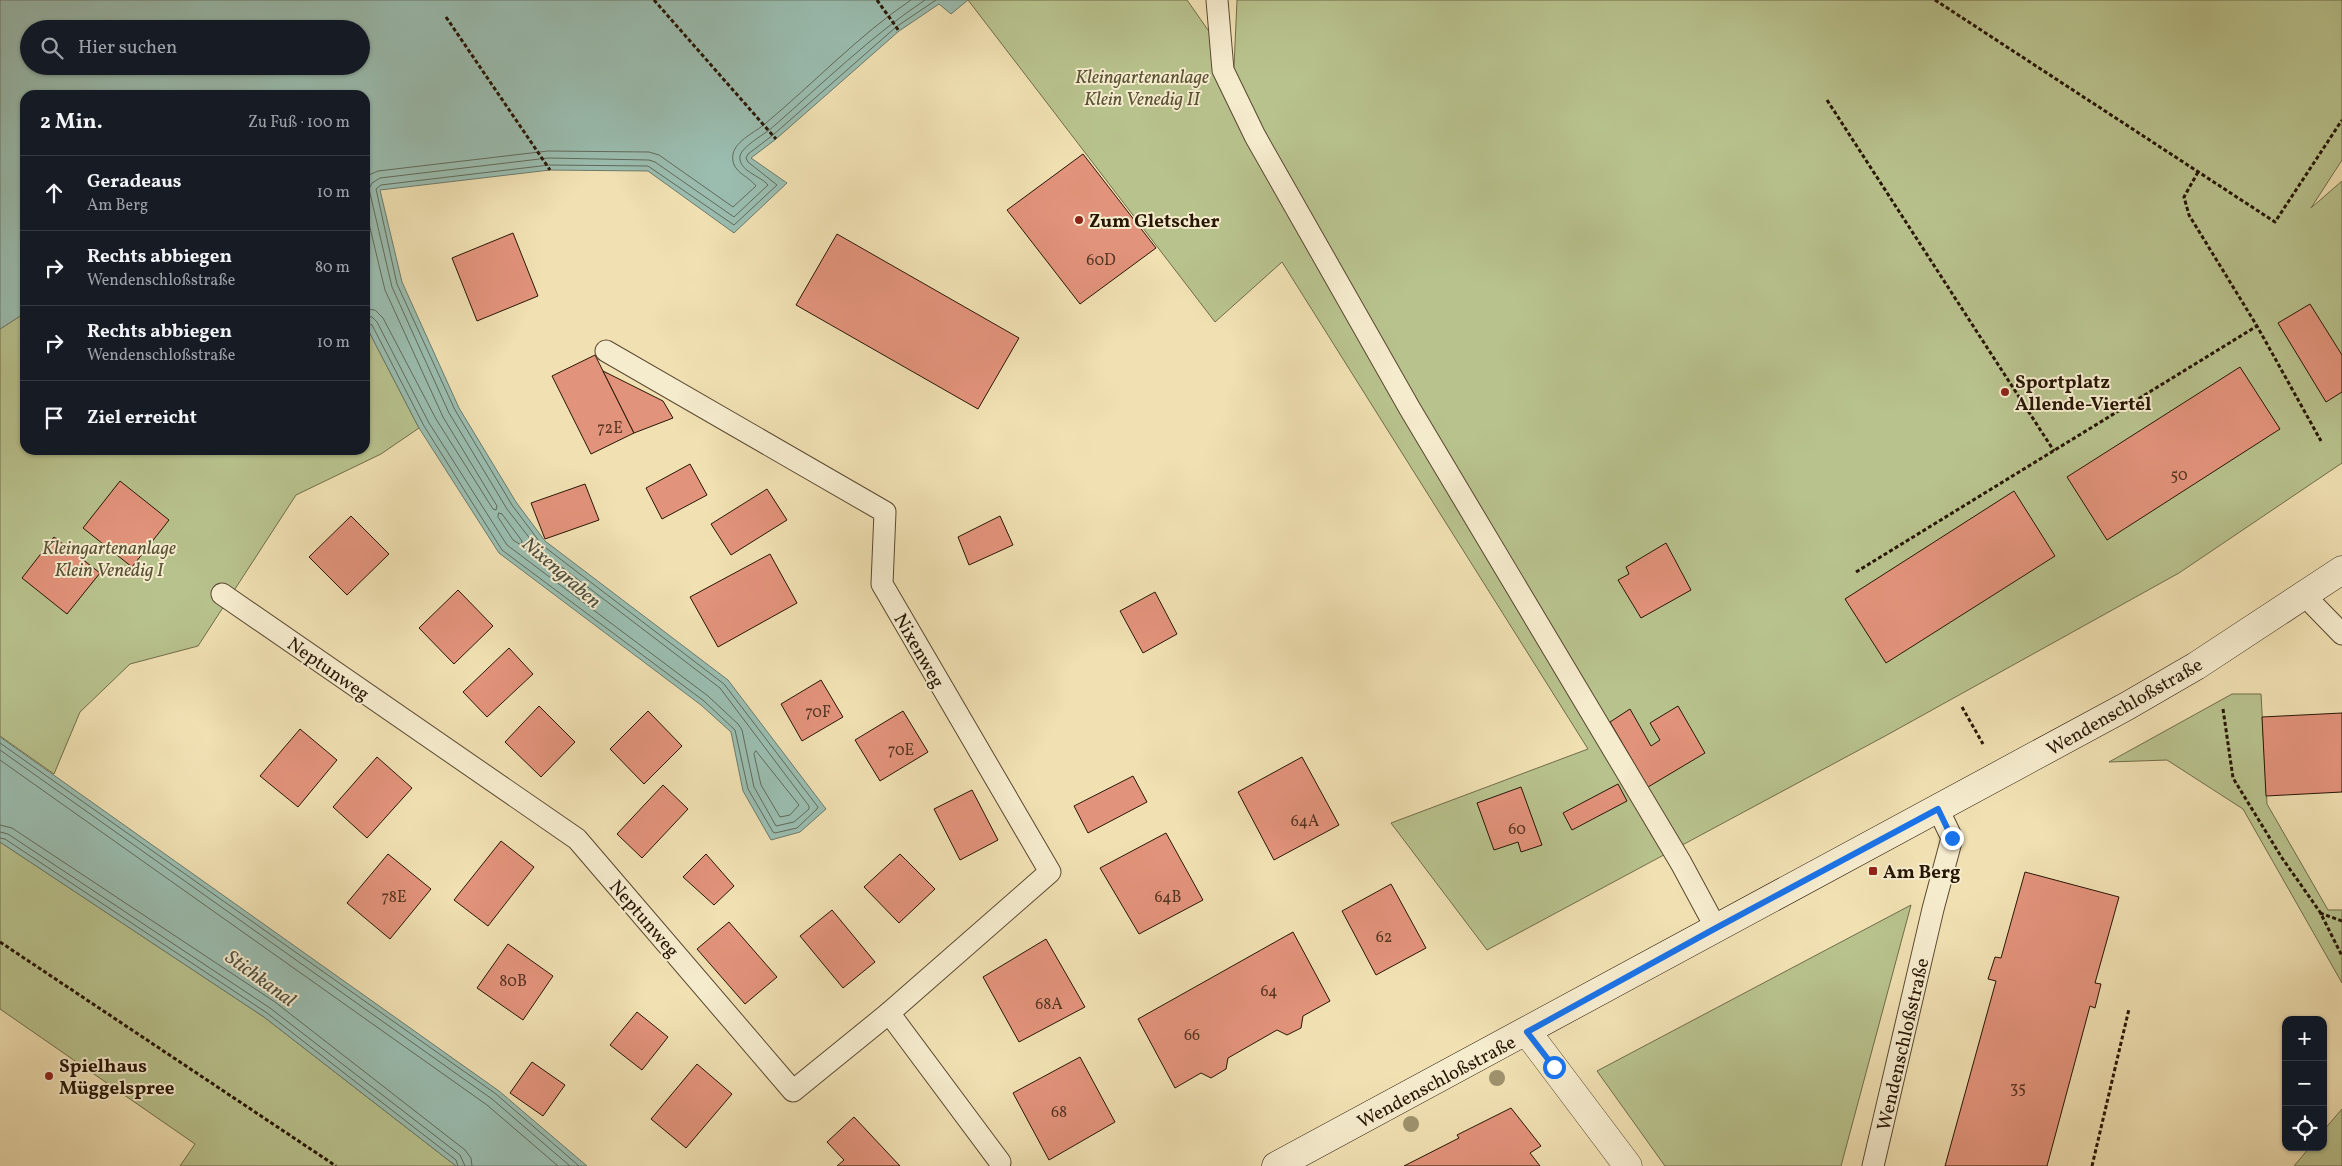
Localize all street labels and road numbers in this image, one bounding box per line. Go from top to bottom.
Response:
street label: Nixenweg [886,609,950,693]
street label: Neptunweg [281,632,374,708]
street label: Wendenschloßstraße [2042,652,2208,763]
street label: Neptunweg [602,875,685,964]
street label: Wendenschloßstraße [1871,956,1936,1133]
street label: Wendenschloßstraße [1353,1030,1521,1136]

